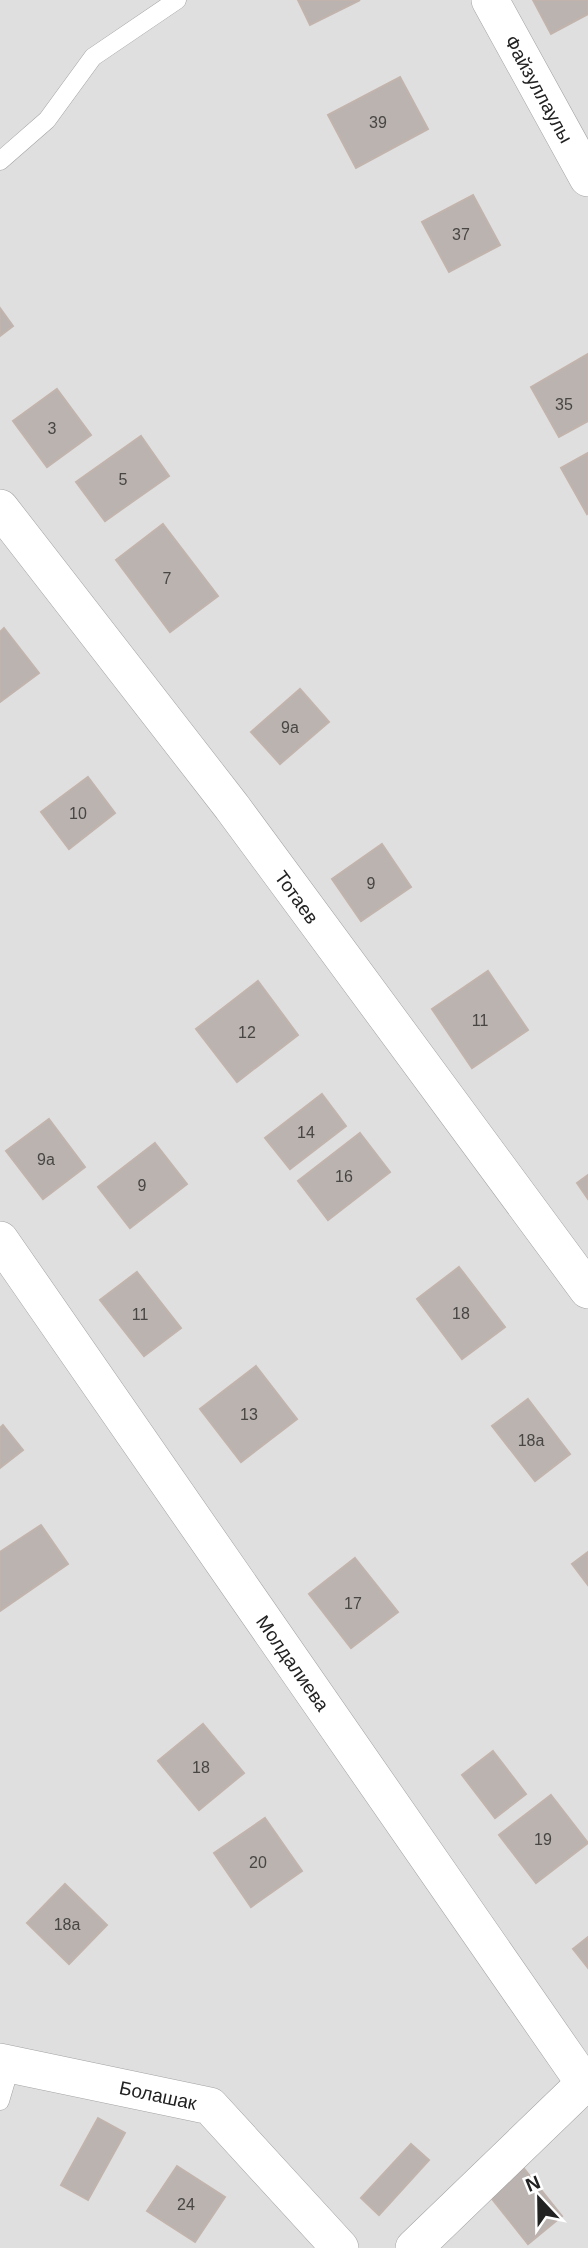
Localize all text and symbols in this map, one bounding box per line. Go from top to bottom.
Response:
street label: Файзуллаулы [500,32,577,147]
house number: 39 [369,114,387,131]
house number: 37 [452,226,470,243]
house number: 35 [555,396,573,413]
house number: 3 [48,420,57,437]
house number: 5 [119,471,128,488]
house number: 7 [163,570,172,587]
house number: 9а [281,719,299,736]
house number: 10 [69,805,87,822]
street label: Тотаев [270,867,323,928]
house number: 9 [367,875,376,892]
house number: 11 [472,1012,488,1029]
house number: 12 [238,1024,256,1041]
house number: 14 [297,1124,315,1141]
house number: 9а [37,1151,55,1168]
house number: 16 [335,1168,353,1185]
house number: 9 [138,1177,147,1194]
house number: 18 [452,1305,470,1322]
house number: 11 [132,1306,148,1323]
house number: 13 [240,1406,258,1423]
house number: 18а [518,1432,544,1449]
house number: 17 [344,1595,362,1612]
street label: Молдалиева [252,1612,333,1715]
house number: 18 [192,1759,210,1776]
house number: 19 [534,1831,552,1848]
house number: 20 [249,1854,267,1871]
house number: 18а [54,1916,80,1933]
street label: Болашак [117,2077,199,2114]
north arrow [504,2164,574,2234]
text: N [523,2171,543,2196]
house number: 24 [177,2196,195,2213]

